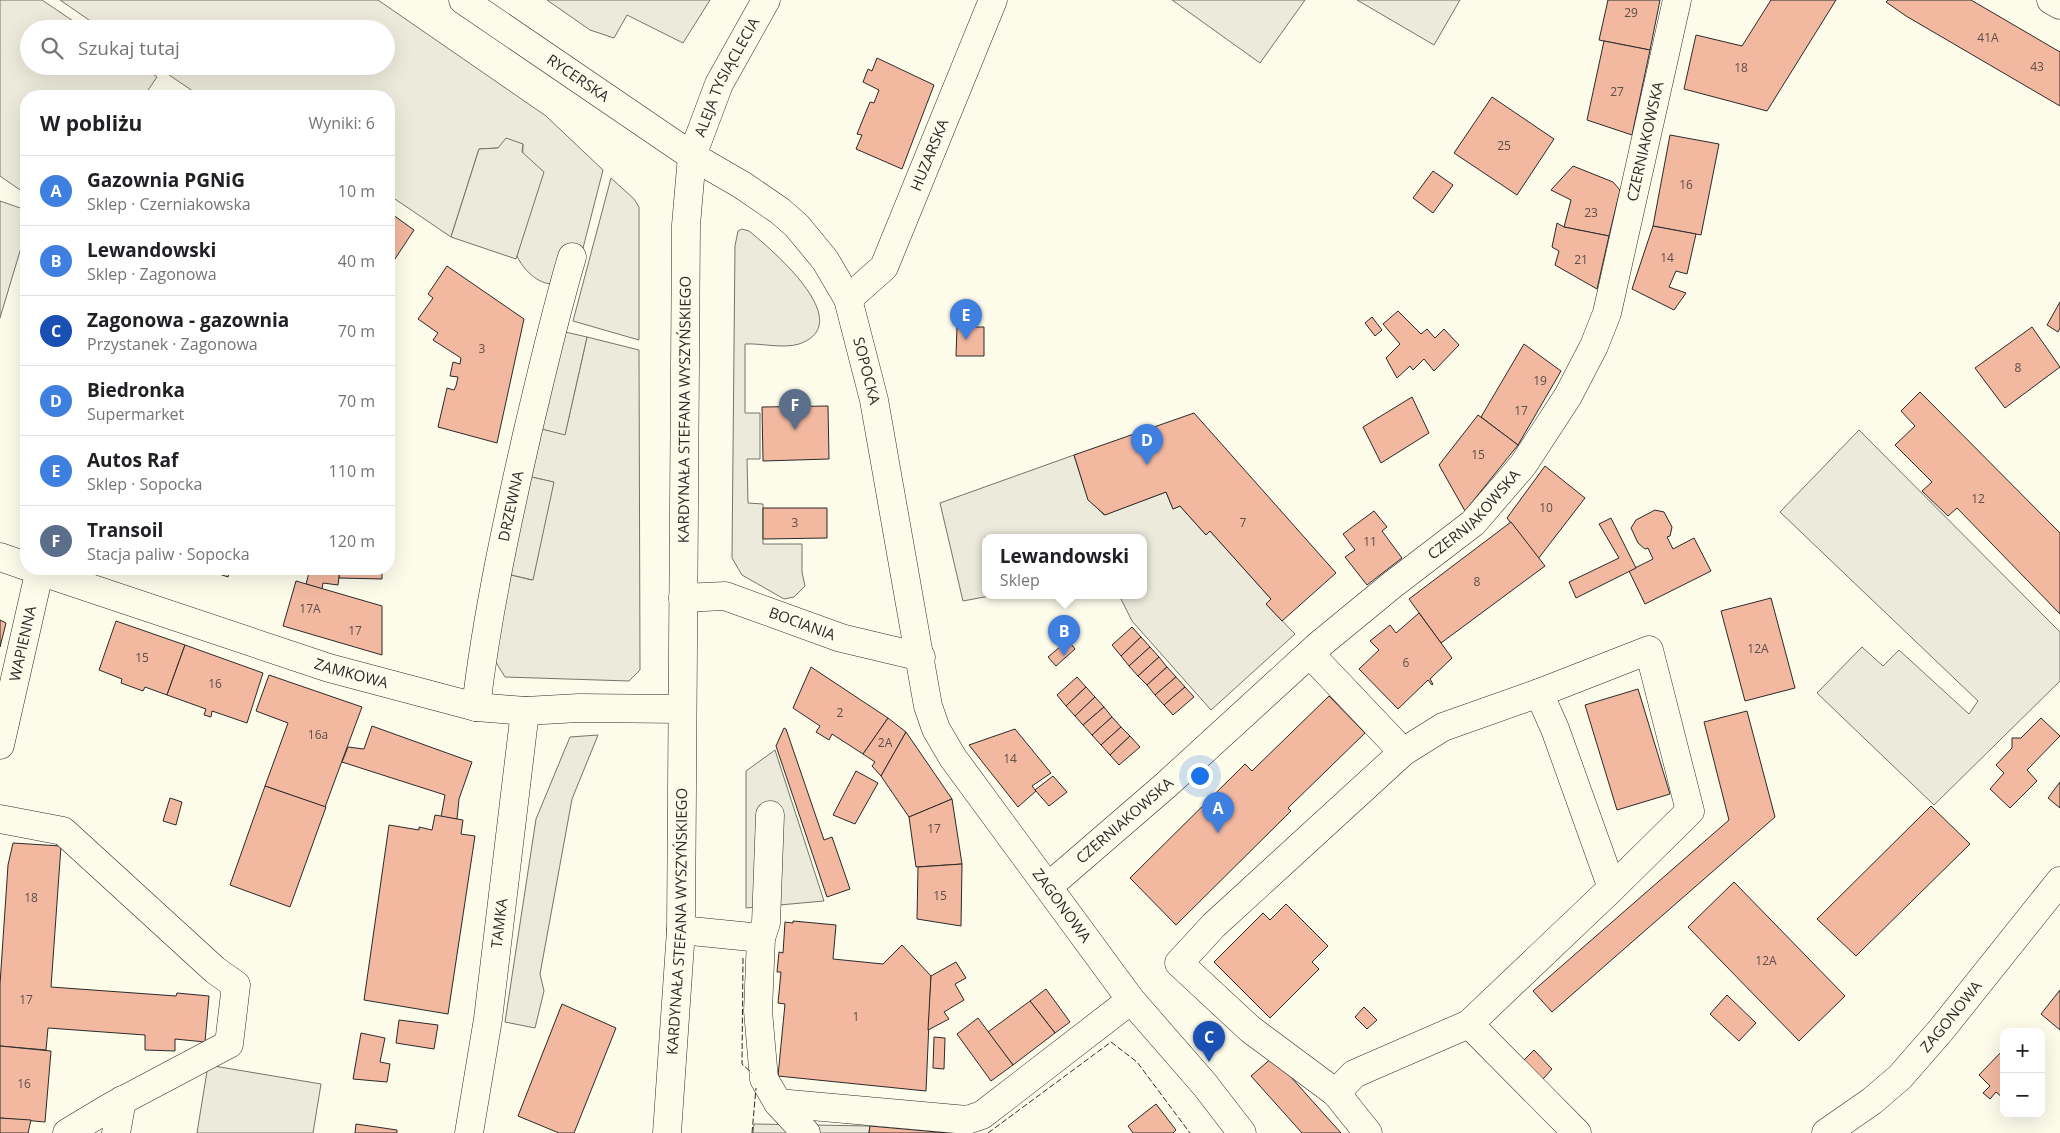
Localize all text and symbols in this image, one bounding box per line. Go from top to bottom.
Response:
house number: 29 [1624,4,1638,21]
street label: ALEJA TYSIĄCLECIA [689,13,764,140]
search box [20,20,395,75]
house number: 41A [1977,29,1999,46]
icon: search [38,34,66,62]
text: Szukaj tutaj [78,35,180,61]
street label: RYCERSKA [543,49,614,106]
house number: 43 [2030,58,2044,75]
house number: 18 [1734,59,1748,76]
street label: CZERNIAKOWSKA [1621,79,1668,203]
house number: 27 [1610,83,1624,100]
text: W pobliżu [40,109,142,137]
text: Wyniki: 6 [308,112,375,134]
street label: HUZARSKA [905,115,953,194]
house number: 25 [1497,137,1511,154]
text: Gazownia PGNiG [87,167,245,193]
house number: 16 [1679,176,1693,193]
text: A [50,180,62,202]
text: 10 m [338,180,375,202]
text: Sklep · Czerniakowska [87,193,251,215]
house number: 23 [1584,204,1598,221]
text: Lewandowski [87,237,216,263]
house number: 14 [1660,249,1674,266]
text: B [51,250,61,272]
text: 40 m [338,250,375,272]
house number: 21 [1574,251,1588,268]
text: Sklep · Zagonowa [87,263,217,285]
street label: KARDYNAŁA STEFANA WYSZYŃSKIEGO [673,276,695,543]
pin: E [950,299,982,340]
text: Zagonowa - gazownia [87,307,289,333]
text: C [51,320,61,342]
text: 70 m [338,320,375,342]
text: Przystanek · Zagonowa [87,333,258,355]
street label: SOPOCKA [849,335,886,407]
house number: 3 [479,340,486,357]
house number: 8 [2015,359,2022,376]
house number: 19 [1533,372,1547,389]
text: Biedronka [87,377,185,403]
pin: F [779,389,811,430]
text: D [50,390,62,412]
text: 70 m [338,390,375,412]
house number: 17 [1514,402,1528,419]
text: Supermarket [87,403,184,425]
pin: D [1131,424,1163,465]
house number: 15 [1471,446,1485,463]
text: Autos Raf [87,447,178,473]
text: E [52,460,60,482]
text: 110 m [329,460,375,482]
street label: CZERNIAKOWSKA [1423,464,1524,563]
street label: DRZEWNA [493,468,528,543]
text: Sklep · Sopocka [87,473,202,495]
house number: 12 [1971,490,1985,507]
house number: 10 [1539,499,1553,516]
house number: 3 [792,514,799,531]
house number: 7 [1240,514,1247,531]
text: Transoil [87,517,163,543]
text: F [52,530,60,552]
text: 120 m [329,530,375,552]
house number: 11 [1363,533,1377,550]
popup [982,534,1147,599]
text: Stacja paliw · Sopocka [87,543,250,565]
text: Lewandowski [1000,543,1129,569]
text: Sklep [1000,569,1040,591]
house number: 8 [1474,573,1481,590]
house number: 17A [299,600,321,617]
street label: BOCIANIA [766,602,839,644]
street label: WAPIENNA [4,603,40,683]
pin: B [1048,615,1080,656]
house number: 17 [348,622,362,639]
house number: 12A [1747,640,1769,657]
house number: 15 [135,649,149,666]
street label: ZAMKOWA [312,653,391,692]
house number: 6 [1403,654,1410,671]
house number: 16 [208,675,222,692]
house number: 2 [837,704,844,721]
house number: 16a [308,726,328,743]
house number: 2A [878,734,893,751]
house number: 14 [1003,750,1017,767]
your location [1187,763,1213,789]
street label: CZERNIAKOWSKA [1071,772,1177,867]
street label: KARDYNAŁA STEFANA WYSZYŃSKIEGO [661,788,691,1056]
pin: A [1202,792,1234,833]
house number: 17 [927,820,941,837]
street label: ZAGONOWA [1029,864,1096,946]
house number: 15 [933,887,947,904]
house number: 18 [24,889,38,906]
street label: TAMKA [486,897,511,949]
house number: 12A [1755,952,1777,969]
street label: ZAGONOWA [1915,976,1986,1056]
house number: 17 [19,991,33,1008]
house number: 1 [853,1008,859,1025]
pin: C [1193,1021,1225,1062]
map controls [2000,1028,2045,1118]
button: + [2000,1028,2045,1073]
button: − [2000,1073,2045,1118]
house number: 16 [17,1075,31,1092]

